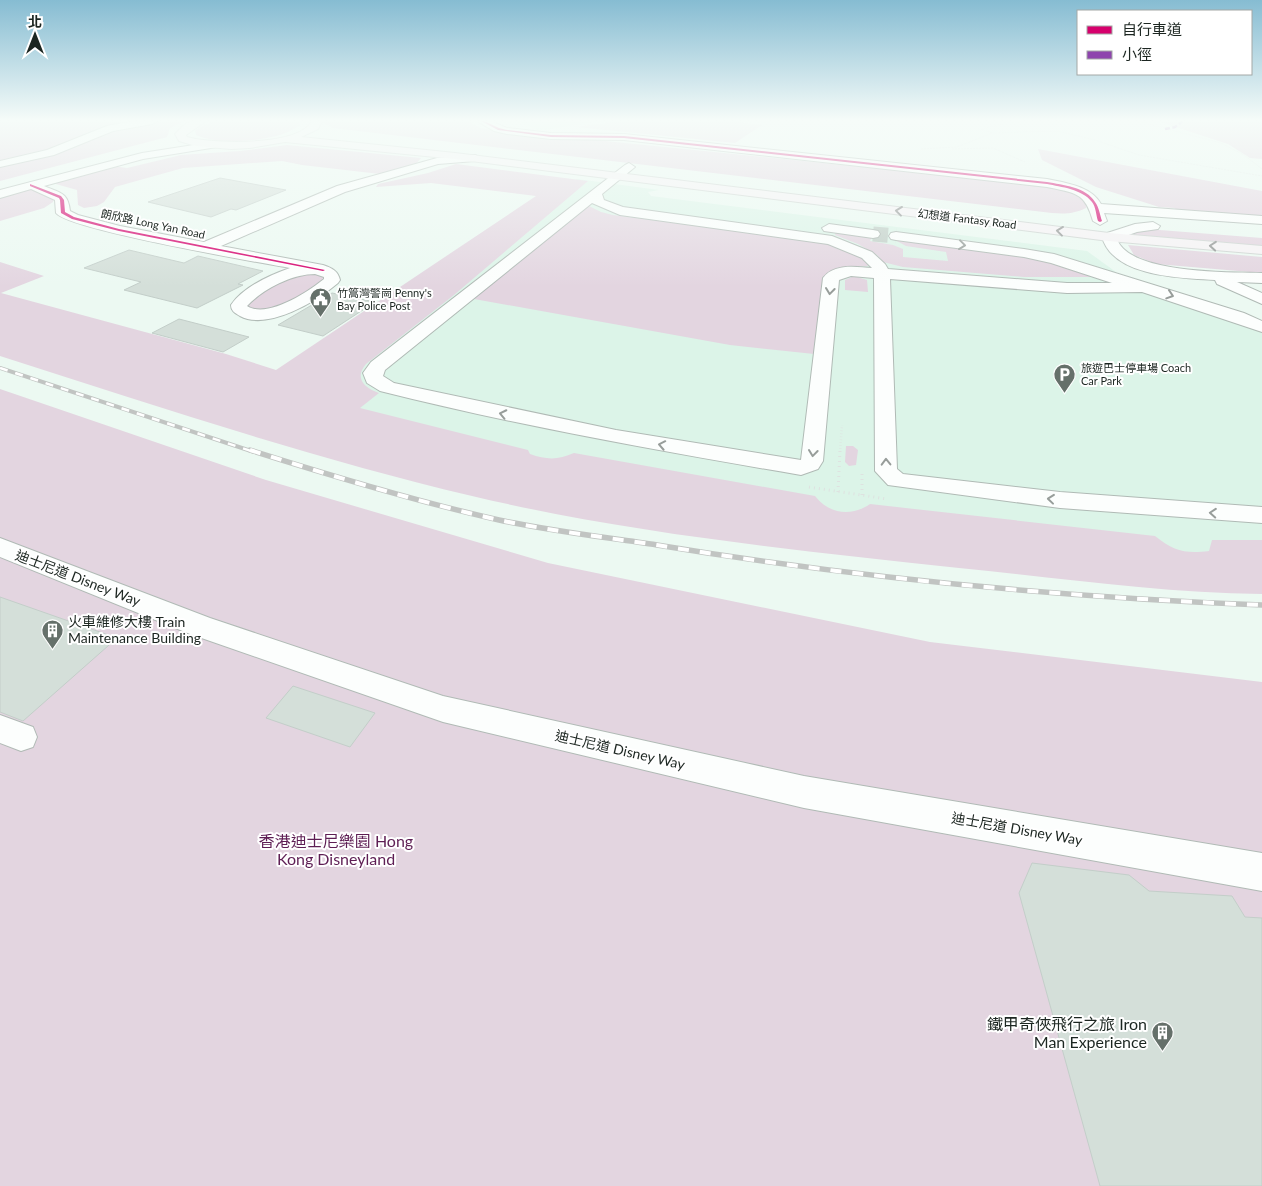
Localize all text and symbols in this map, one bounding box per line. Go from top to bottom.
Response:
north arrow [10,10,60,60]
legend [1077,10,1252,75]
text: 北 [28,13,42,30]
text: 自行車道 [1122,20,1182,38]
text: 小徑 [1122,45,1152,63]
street label: 朗欣路 Long Yan Road [100,206,206,241]
one-way arrow [895,206,903,217]
street label: 幻想道 Fantasy Road [917,206,1017,231]
one-way arrow [1056,226,1064,237]
one-way arrow [958,239,966,250]
one-way arrow [1209,241,1217,252]
place label: 竹篙灣警崗 Penny's Bay Police Post [337,286,432,312]
public building icon: 竹篙灣警崗 Penny's Bay Police Post [309,287,333,318]
one-way arrow [825,288,836,296]
one-way arrow [1166,290,1174,300]
place label: 旅遊巴士停車場 Coach Car Park [1081,361,1191,387]
parking icon: 旅遊巴士停車場 Coach Car Park [1053,362,1077,393]
one-way arrow [498,409,507,420]
one-way arrow [658,441,667,451]
one-way arrow [808,449,819,457]
one-way arrow [881,457,891,465]
one-way arrow [1047,494,1055,505]
one-way arrow [1209,507,1217,518]
street label: 迪士尼道 Disney Way [13,546,144,609]
place label: 火車維修大樓 Train Maintenance Building [68,613,201,646]
building icon: 火車維修大樓 Train Maintenance Building [40,618,64,649]
street label: 迪士尼道 Disney Way [554,726,687,773]
street label: 迪士尼道 Disney Way [950,809,1085,849]
park label: 香港迪士尼樂園 Hong Kong Disneyland [259,831,413,868]
place label: 鐵甲奇俠飛行之旅 Iron Man Experience [987,1014,1147,1051]
building icon: 鐵甲奇俠飛行之旅 Iron Man Experience [1151,1021,1175,1052]

